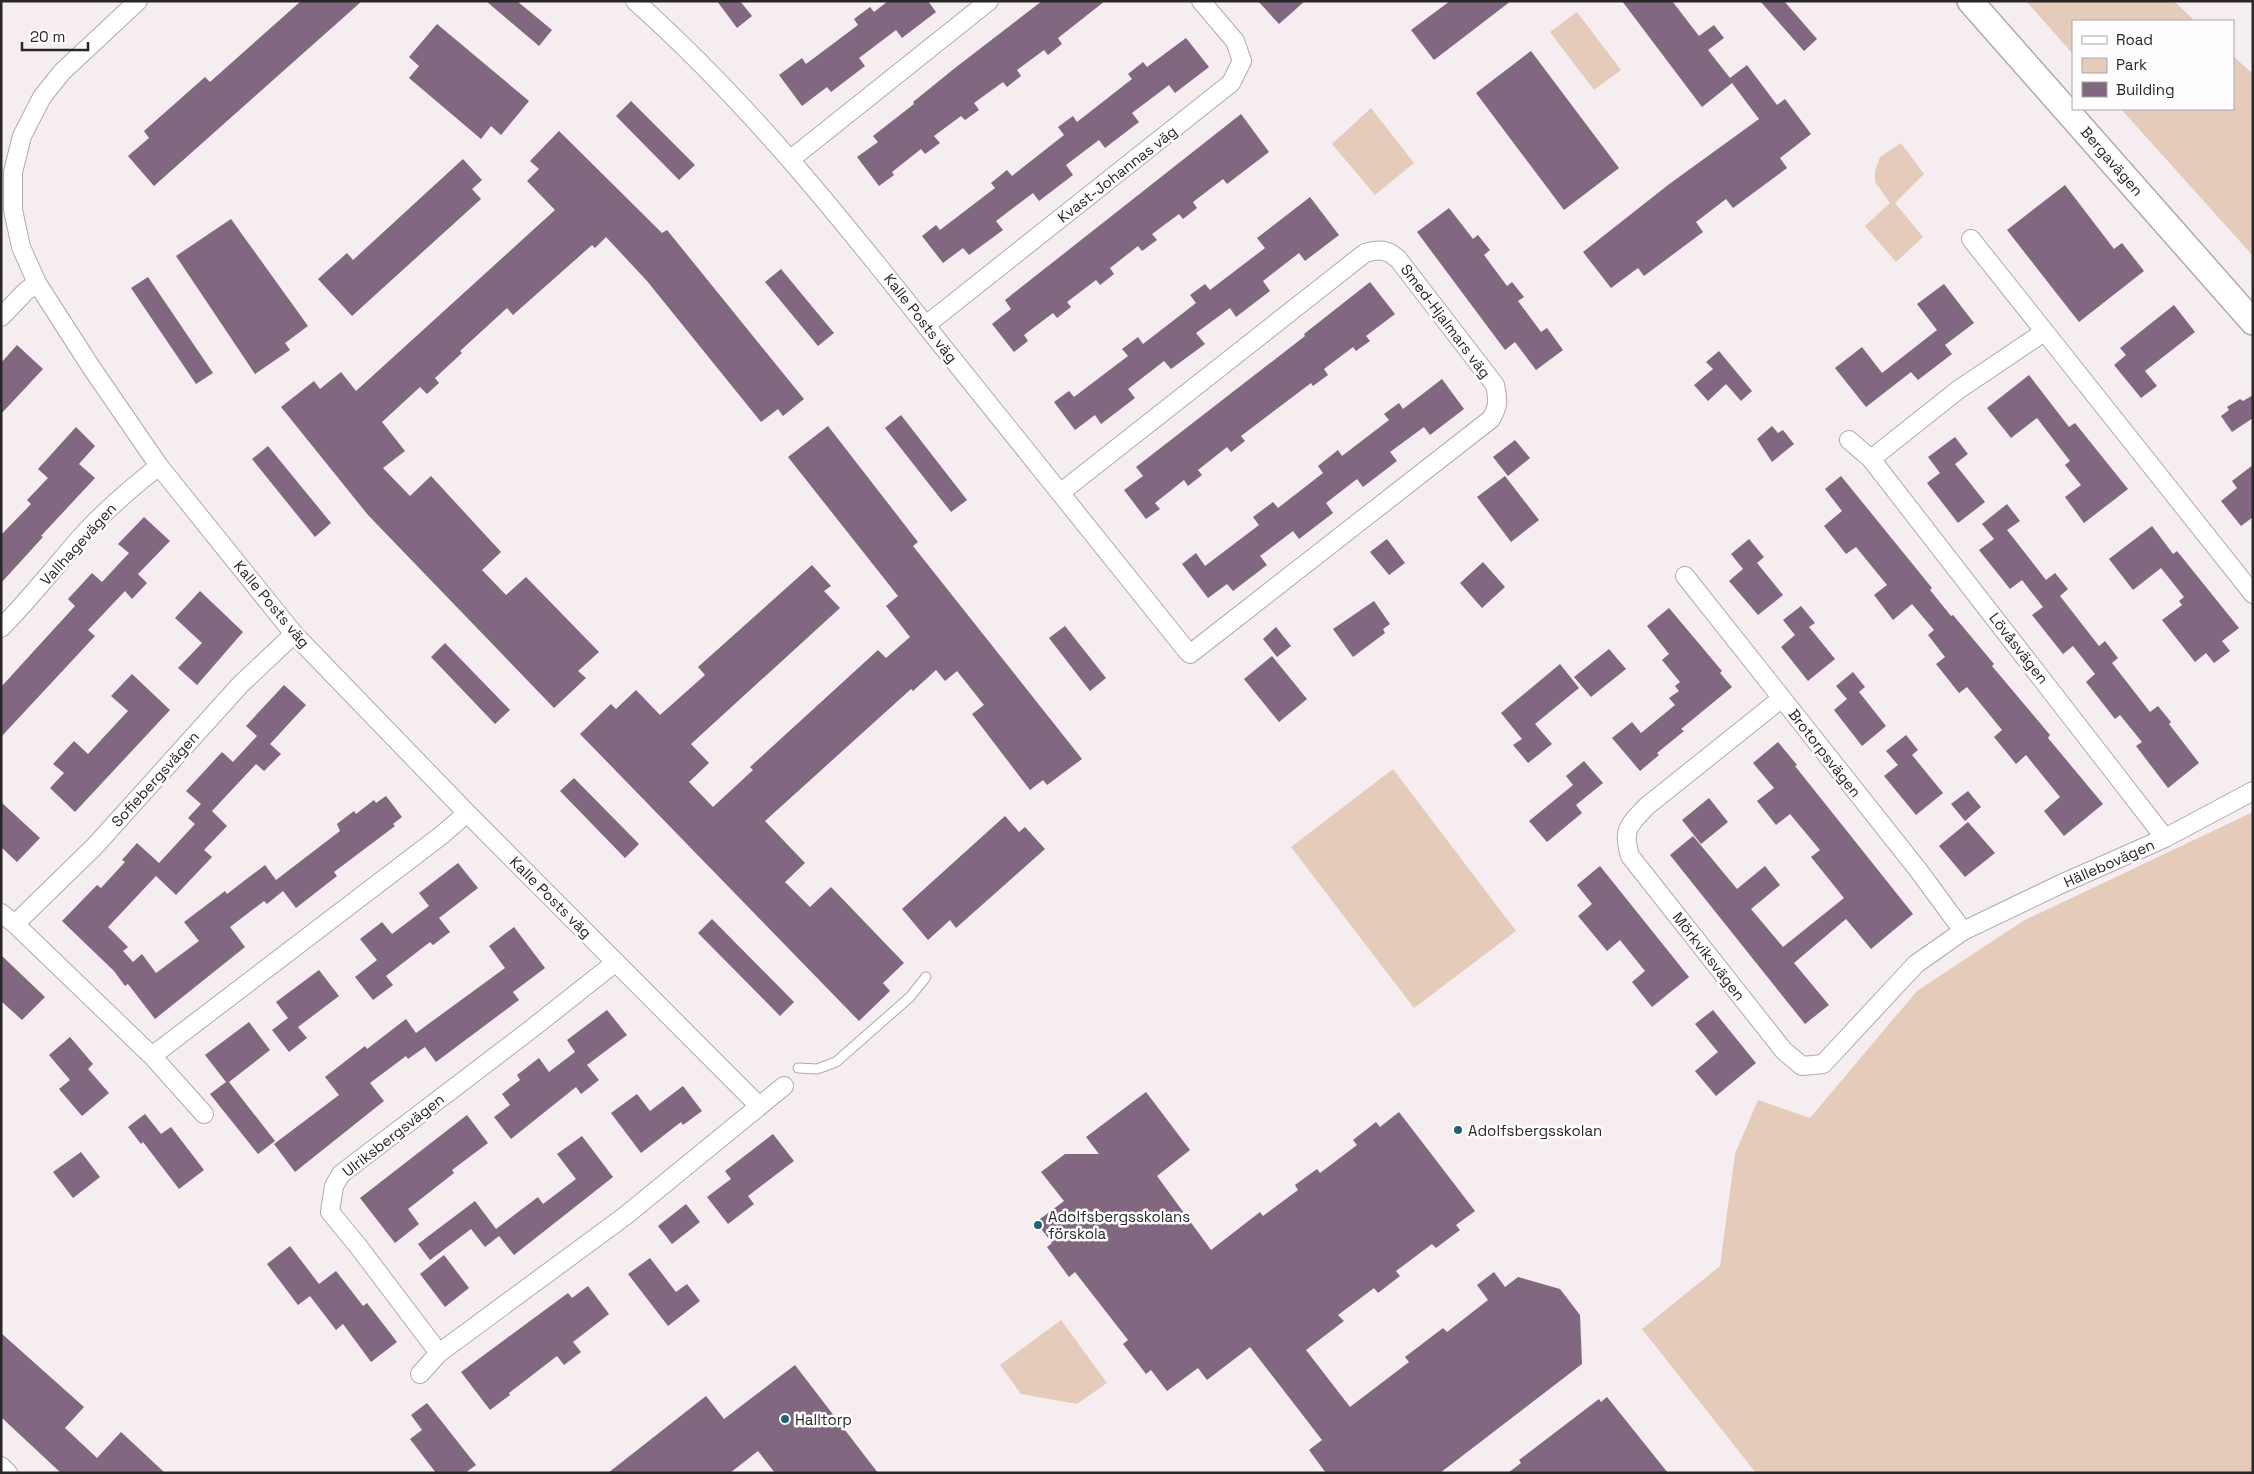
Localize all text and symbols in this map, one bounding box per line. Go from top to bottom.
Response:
scale bar [22,20,89,52]
legend [2072,20,2234,110]
text: 20 m [30,27,65,46]
text: Road [2116,30,2153,49]
text: Park [2116,55,2147,74]
text: Building [2116,80,2175,99]
street label: Kvast-Johannas väg [1053,121,1181,227]
street label: Bergavägen [2077,122,2147,200]
street label: Smed-Hjalmars väg [1397,260,1495,382]
street label: Kalle Posts väg [880,270,962,366]
street label: Vallhagevägen [36,499,120,589]
street label: Kalle Posts väg [230,556,314,652]
street label: Lövåsvägen [1985,609,2053,687]
street label: Brotorpsvägen [1785,705,1865,801]
street label: Sofiebergsvägen [107,727,203,831]
street label: Hällebovägen [2061,835,2157,891]
street label: Kalle Posts väg [506,852,596,942]
street label: Mörkviksvägen [1669,908,1749,1004]
street label: Ulriksbergsvägen [338,1089,448,1181]
place label: Adolfsbergsskolan [1468,1121,1602,1140]
marker: Adolfsbergsskolan [1452,1124,1464,1136]
place label: Adolfsbergsskolans förskola [1048,1207,1190,1243]
marker: Adolfsbergsskolans förskola [1032,1219,1044,1231]
place label: Halltorp [795,1410,852,1429]
marker: Halltorp [779,1413,791,1425]

